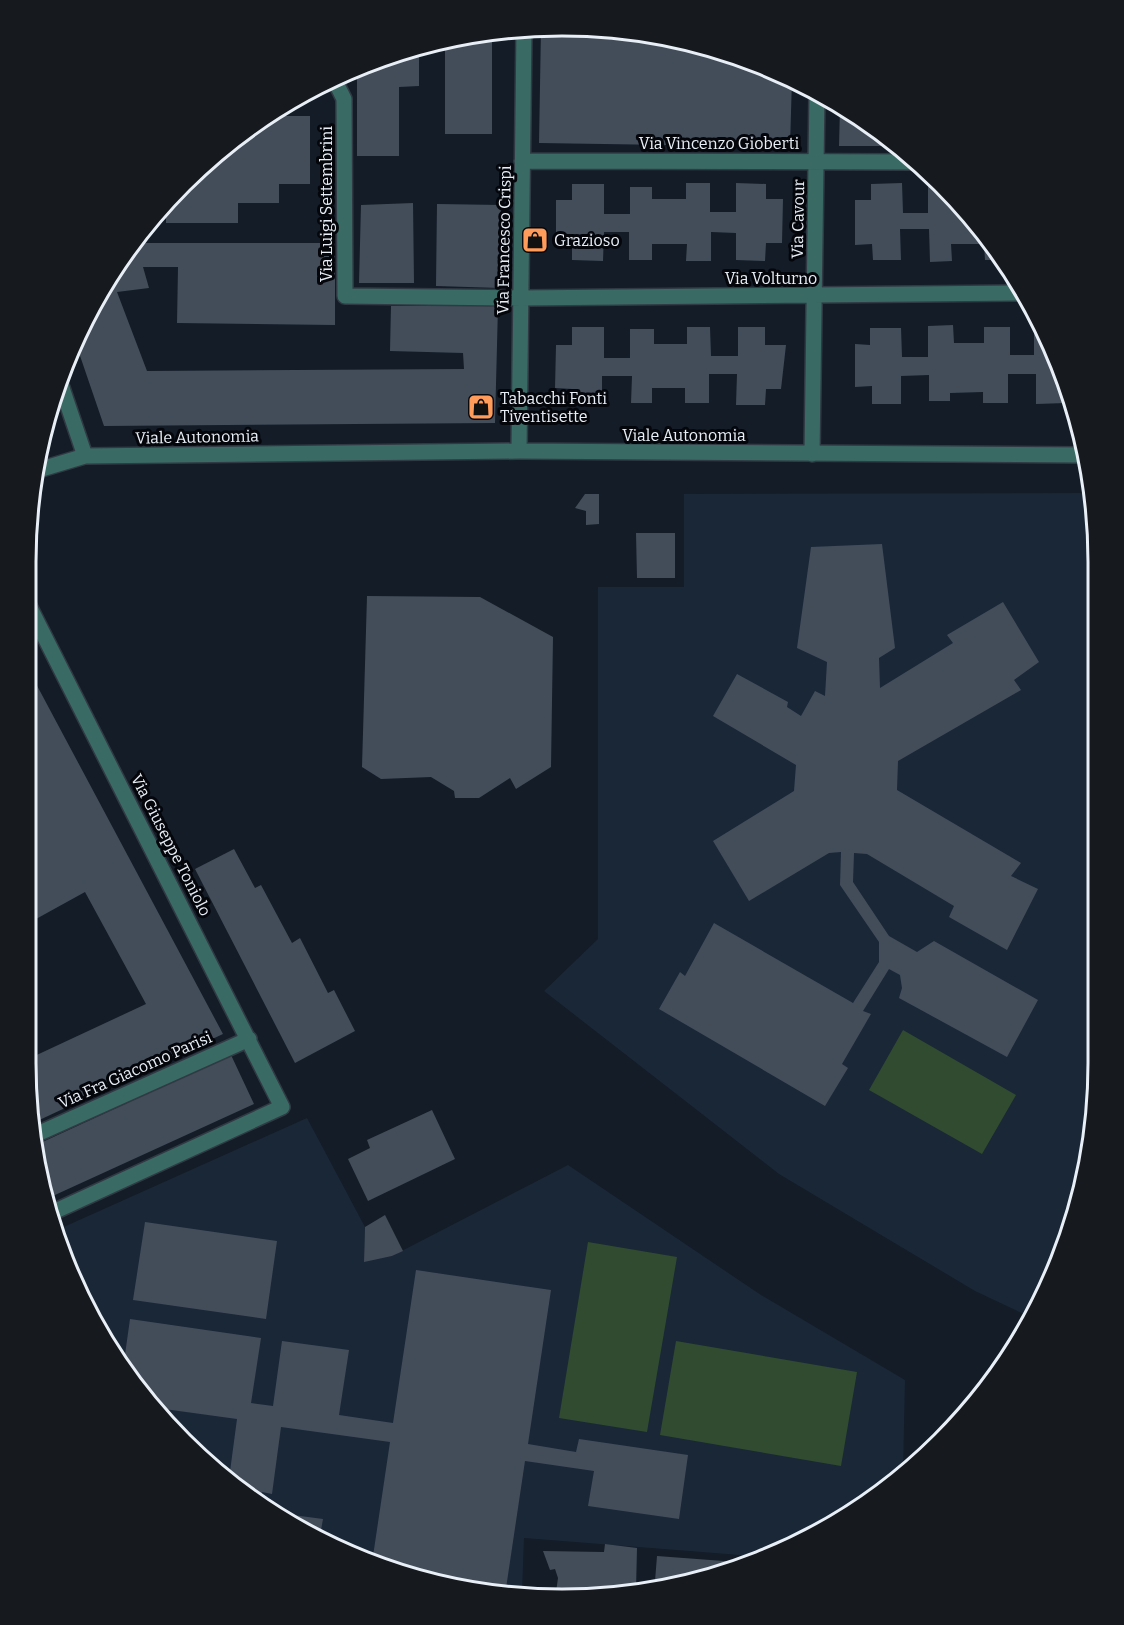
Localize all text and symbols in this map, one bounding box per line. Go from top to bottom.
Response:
street label: Via Luigi Settembrini [317,126,336,282]
street label: Via Vincenzo Gioberti [639,134,799,153]
street label: Via Francesco Crispi [493,165,515,315]
street label: Via Cavour [788,179,808,259]
shop icon: Grazioso [520,225,550,255]
place label: Grazioso [554,231,620,250]
street label: Via Volturno [725,269,817,288]
place label: Tabacchi Fonti Tiventisette [500,389,607,426]
shop icon: Tabacchi Fonti Tiventisette [466,392,496,422]
street label: Viale Autonomia [135,426,259,448]
street label: Viale Autonomia [622,426,746,445]
street label: Via Giuseppe Toniolo [127,771,215,919]
street label: Via Fra Giacomo Parisi [55,1027,215,1112]

